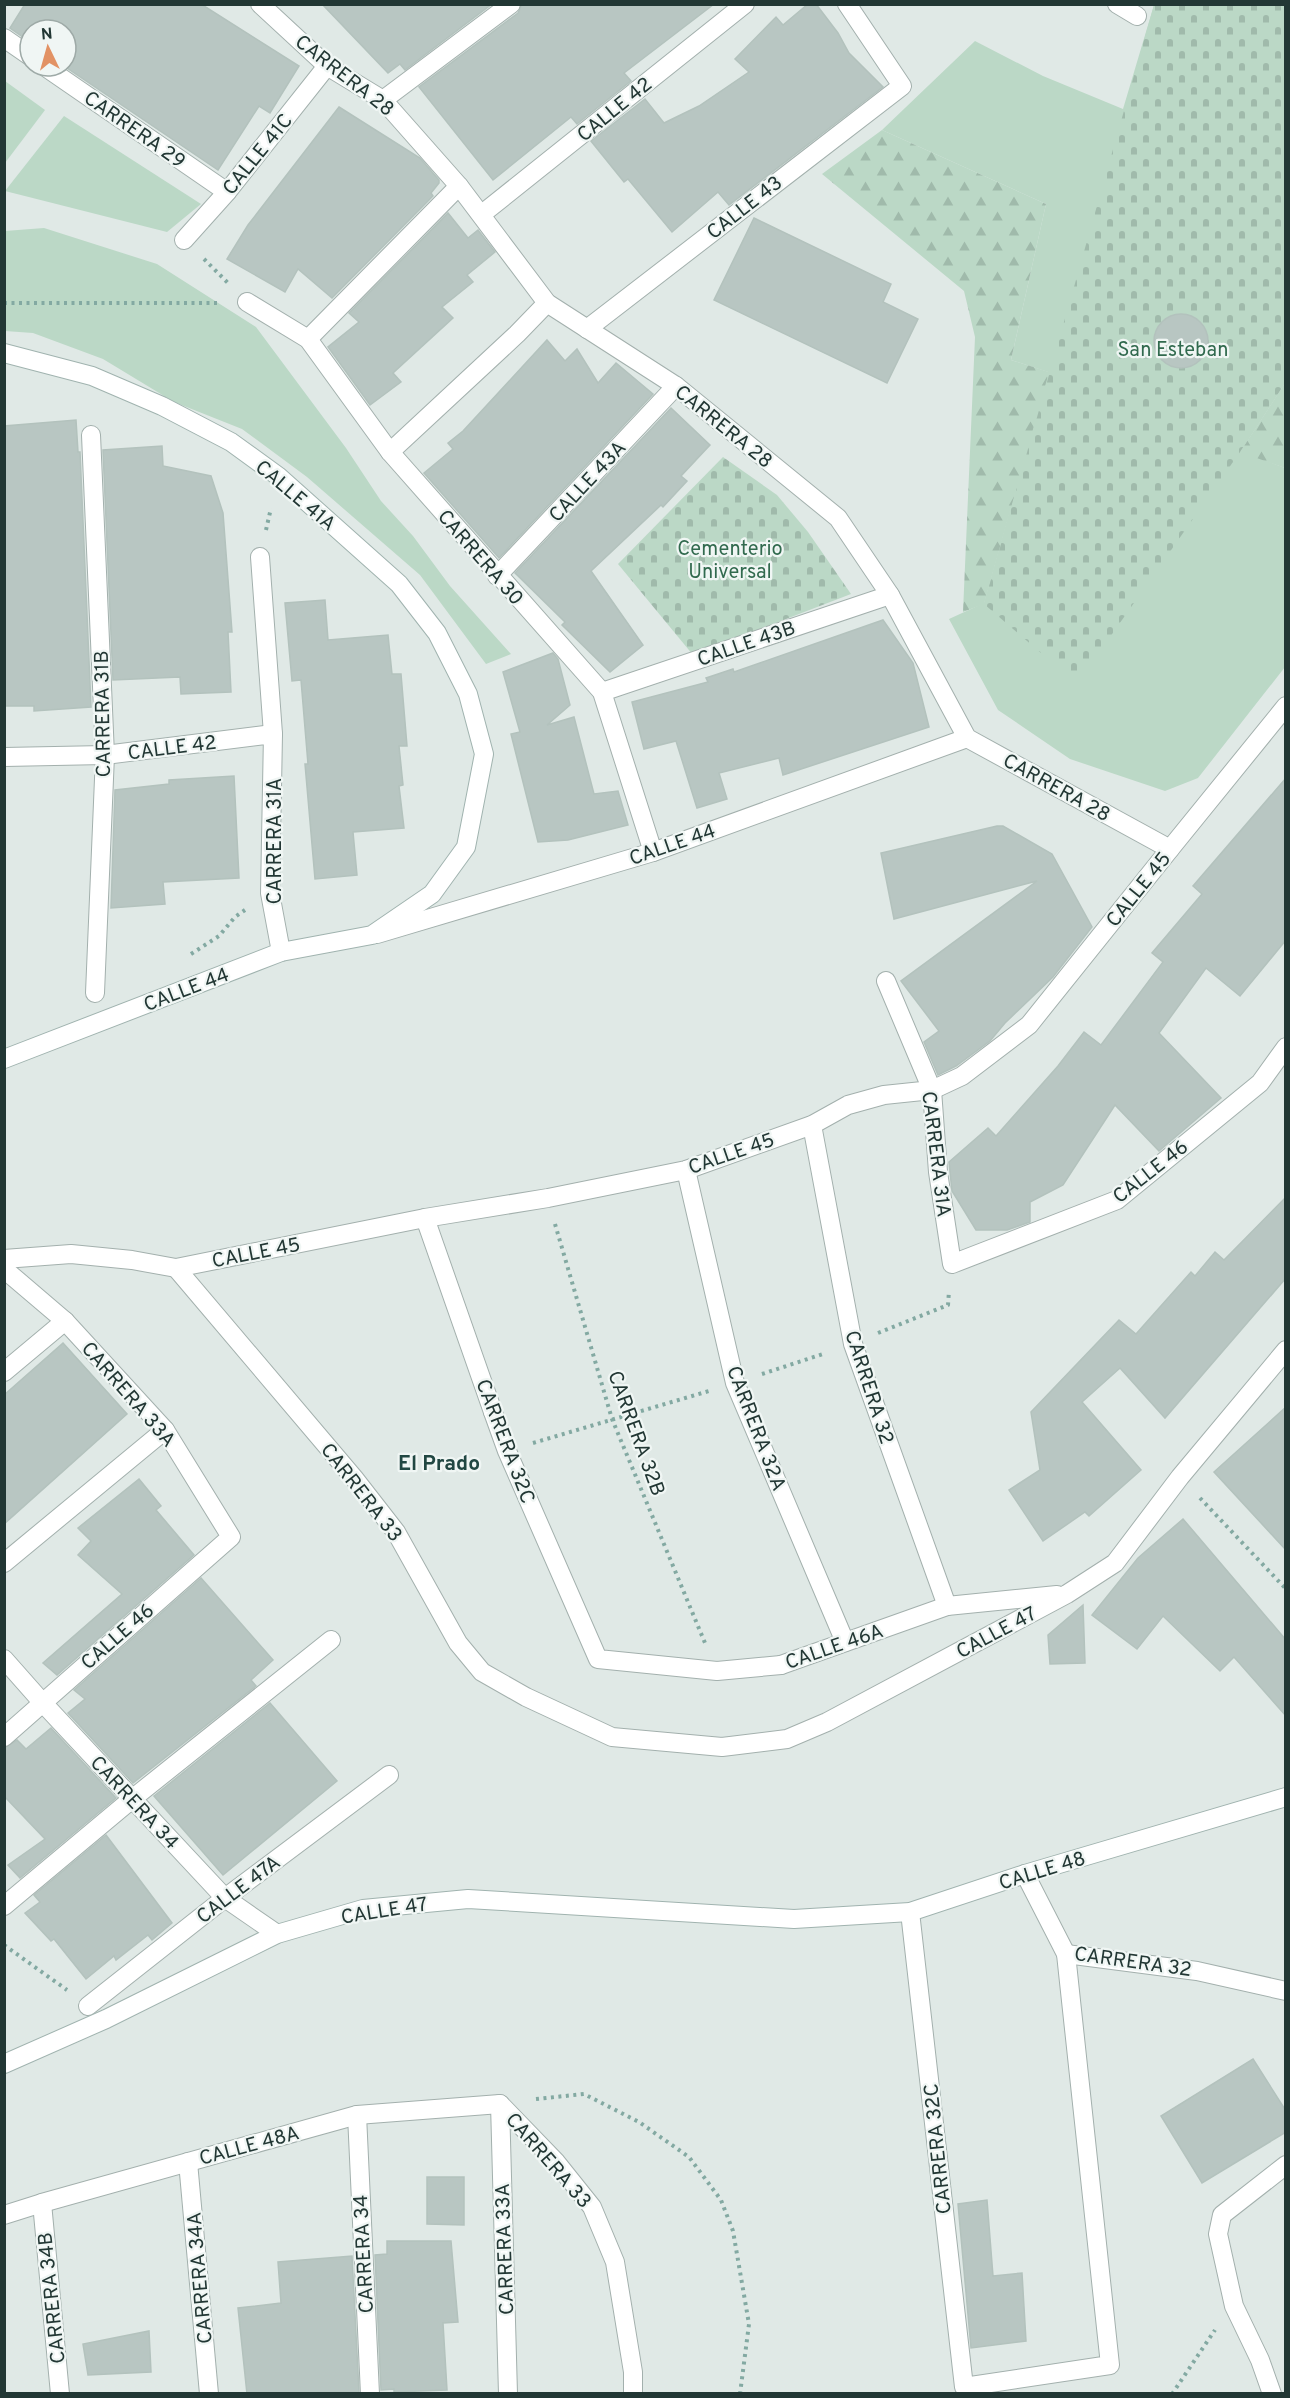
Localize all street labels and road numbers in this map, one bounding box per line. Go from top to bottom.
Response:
street label: CARRERA 28 [289,30,399,123]
street label: CALLE 42 [572,72,658,149]
street label: CARRERA 29 [78,86,190,175]
street label: CALLE 41C [218,109,299,201]
street label: CALLE 43 [702,171,788,246]
street label: CARRERA 28 [668,380,777,475]
street label: CALLE 43A [544,436,633,529]
street label: CALLE 41A [249,455,340,538]
street label: CARRERA 30 [431,505,528,612]
street label: CALLE 43B [694,616,799,674]
street label: CARRERA 31B [90,650,118,778]
street label: CALLE 42 [126,731,218,767]
street label: CARRERA 28 [998,749,1114,829]
street label: CARRERA 31A [263,778,289,904]
street label: CALLE 44 [626,819,719,873]
street label: CALLE 45 [1101,847,1178,933]
street label: CALLE 44 [140,963,233,1019]
street label: CARRERA 31A [914,1090,956,1219]
street label: CALLE 45 [685,1128,778,1182]
street label: CALLE 46 [1108,1135,1194,1210]
street label: CALLE 45 [210,1233,303,1275]
street label: CARRERA 32 [837,1327,899,1448]
street label: CARRERA 33A [74,1337,181,1454]
street label: CARRERA 32A [719,1362,791,1495]
street label: CARRERA 32B [600,1367,670,1500]
street label: CARRERA 32C [468,1376,540,1508]
street label: CARRERA 33 [314,1439,407,1548]
street label: CALLE 46 [76,1598,160,1677]
street label: CALLE 47 [952,1602,1042,1666]
street label: CALLE 46A [782,1619,887,1677]
street label: CARRERA 34 [83,1751,184,1856]
street label: CALLE 48 [996,1846,1089,1897]
street label: CALLE 47A [192,1851,286,1931]
street label: CALLE 47 [339,1892,430,1932]
street label: CARRERA 32 [1072,1942,1193,1984]
street label: CARRERA 32C [919,2082,959,2215]
street label: CARRERA 33 [499,2108,596,2215]
street label: CALLE 48A [197,2121,303,2173]
street label: CARRERA 33A [491,2183,521,2315]
street label: CARRERA 34 [349,2194,381,2314]
street label: CARRERA 34A [182,2211,220,2345]
street label: CARRERA 34B [33,2231,73,2365]

